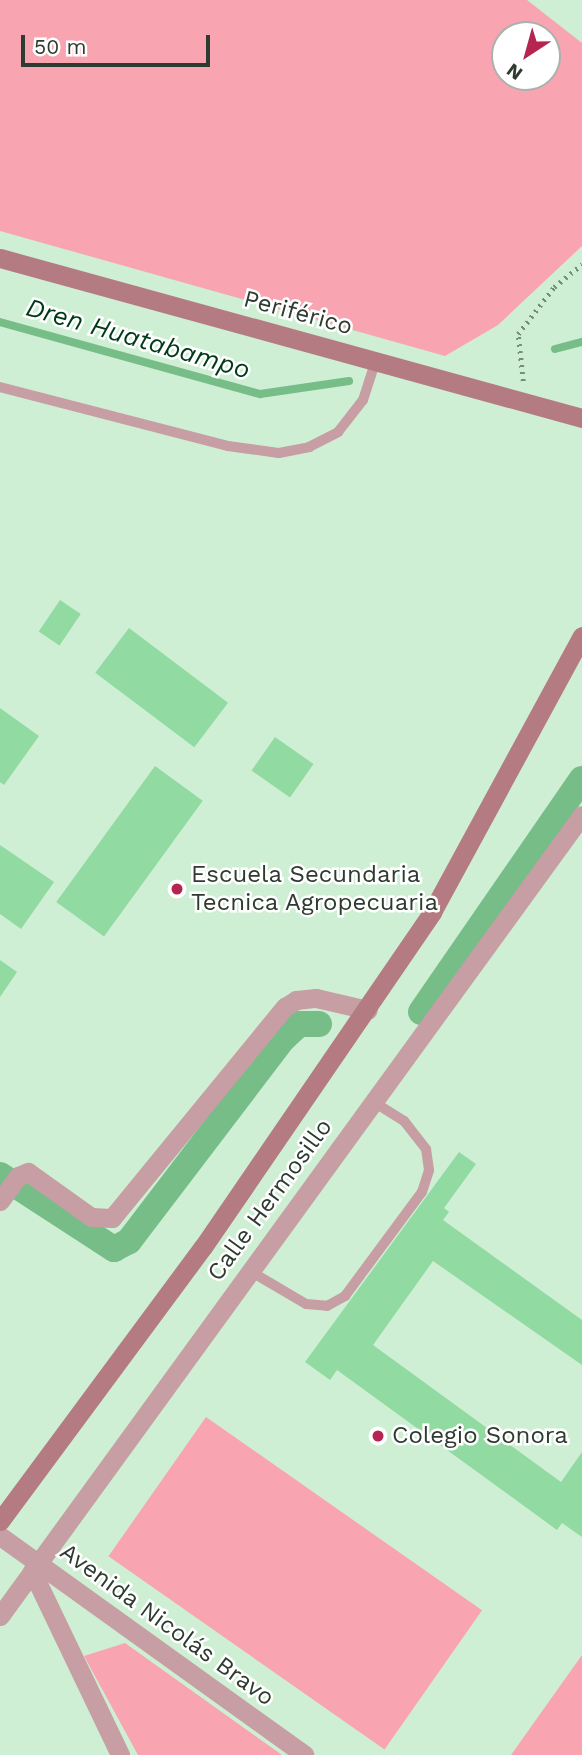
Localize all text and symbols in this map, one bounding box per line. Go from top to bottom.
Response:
scale bar [24,21,214,65]
north arrow [491,21,561,91]
text: 50 m [34,34,86,59]
text: N [502,58,527,85]
street label: Periférico [240,285,356,341]
water label: Dren Huatabampo [22,292,254,386]
place label: Escuela Secundaria Tecnica Agropecuaria [191,861,439,917]
marker: Escuela Secundaria Tecnica Agropecuaria [169,881,185,897]
street label: Calle Hermosillo [202,1113,338,1287]
place label: Colegio Sonora [392,1422,568,1450]
marker: Colegio Sonora [370,1428,386,1444]
street label: Avenida Nicolás Bravo [54,1537,280,1713]

